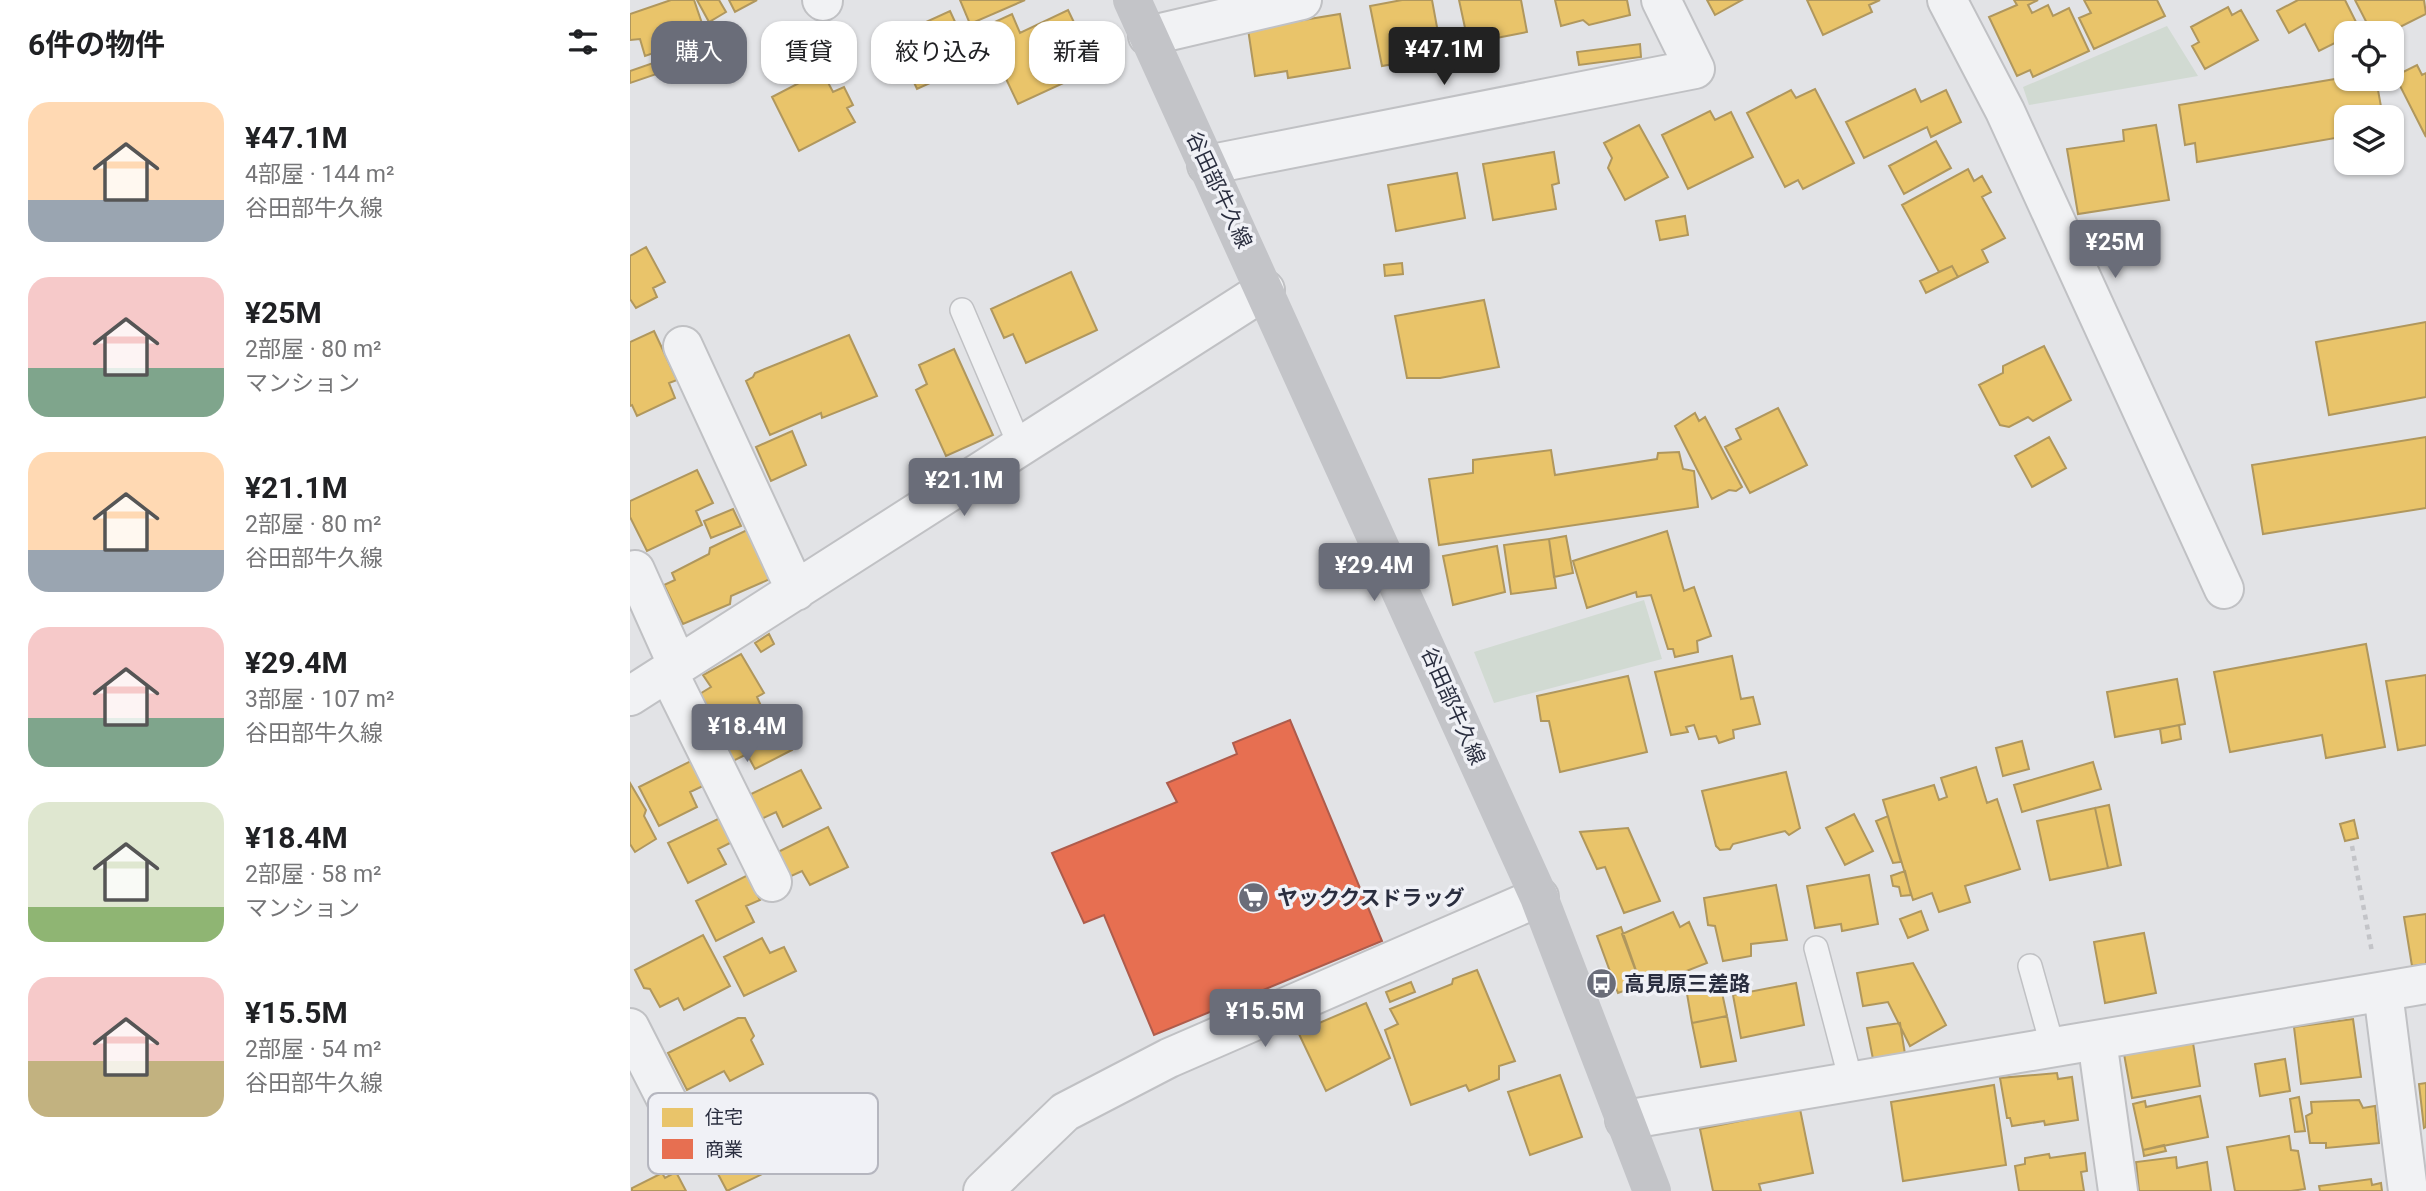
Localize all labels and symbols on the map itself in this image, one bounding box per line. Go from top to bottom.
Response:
pin: ¥47.1M [1387,28,1501,87]
street label: 谷田部牛久線 [1181,128,1257,252]
pin: ¥25M [2074,220,2156,280]
pin: ¥21.1M [907,458,1021,518]
pin: ¥29.4M [1317,544,1431,603]
street label: 谷田部牛久線 [1416,644,1490,768]
pin: ¥18.4M [690,704,804,764]
supermarket icon: ヤッククスドラッグ [1237,881,1271,915]
place label: ヤッククスドラッグ [1277,886,1465,910]
bus stop icon: 高見原三差路 [1584,967,1618,1001]
place label: 高見原三差路 [1624,972,1750,996]
pin: ¥15.5M [1208,990,1322,1049]
legend [648,1093,878,1174]
text: 住宅 [705,1106,743,1129]
text: 商業 [705,1138,743,1161]

